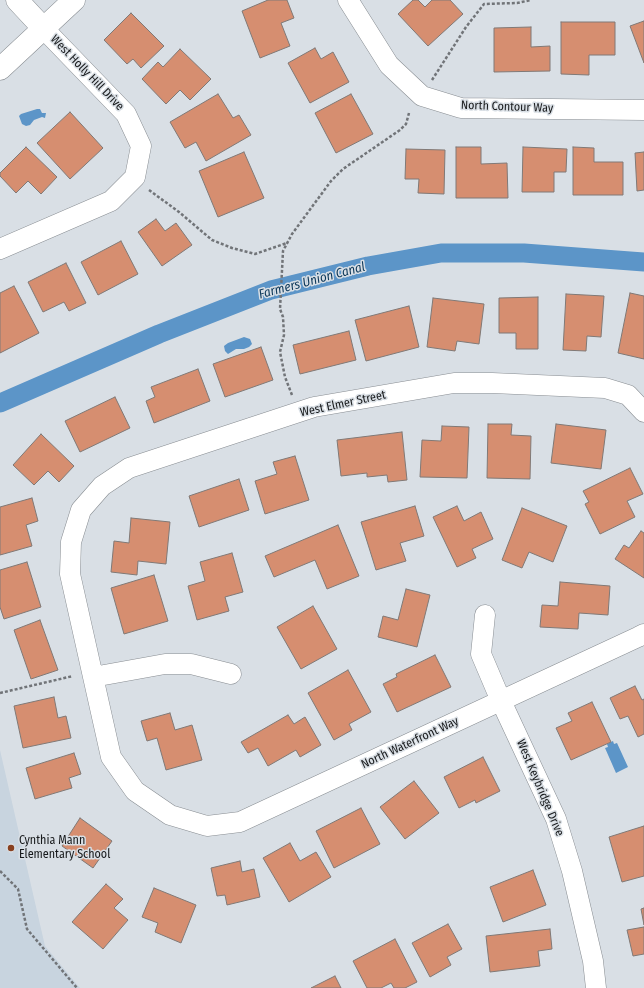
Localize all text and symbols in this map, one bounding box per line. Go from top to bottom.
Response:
street label: West Holly Hill Drive [47,32,127,114]
street label: North Contour Way [461,98,553,116]
water label: Farmers Union Canal [257,259,367,303]
street label: West Elmer Street [299,388,387,420]
street label: North Waterfront Way [359,714,461,772]
street label: West Keybridge Drive [513,737,567,839]
place label: Cynthia Mann Elementary School [19,834,110,862]
marker: Cynthia Mann Elementary School [6,843,16,853]

